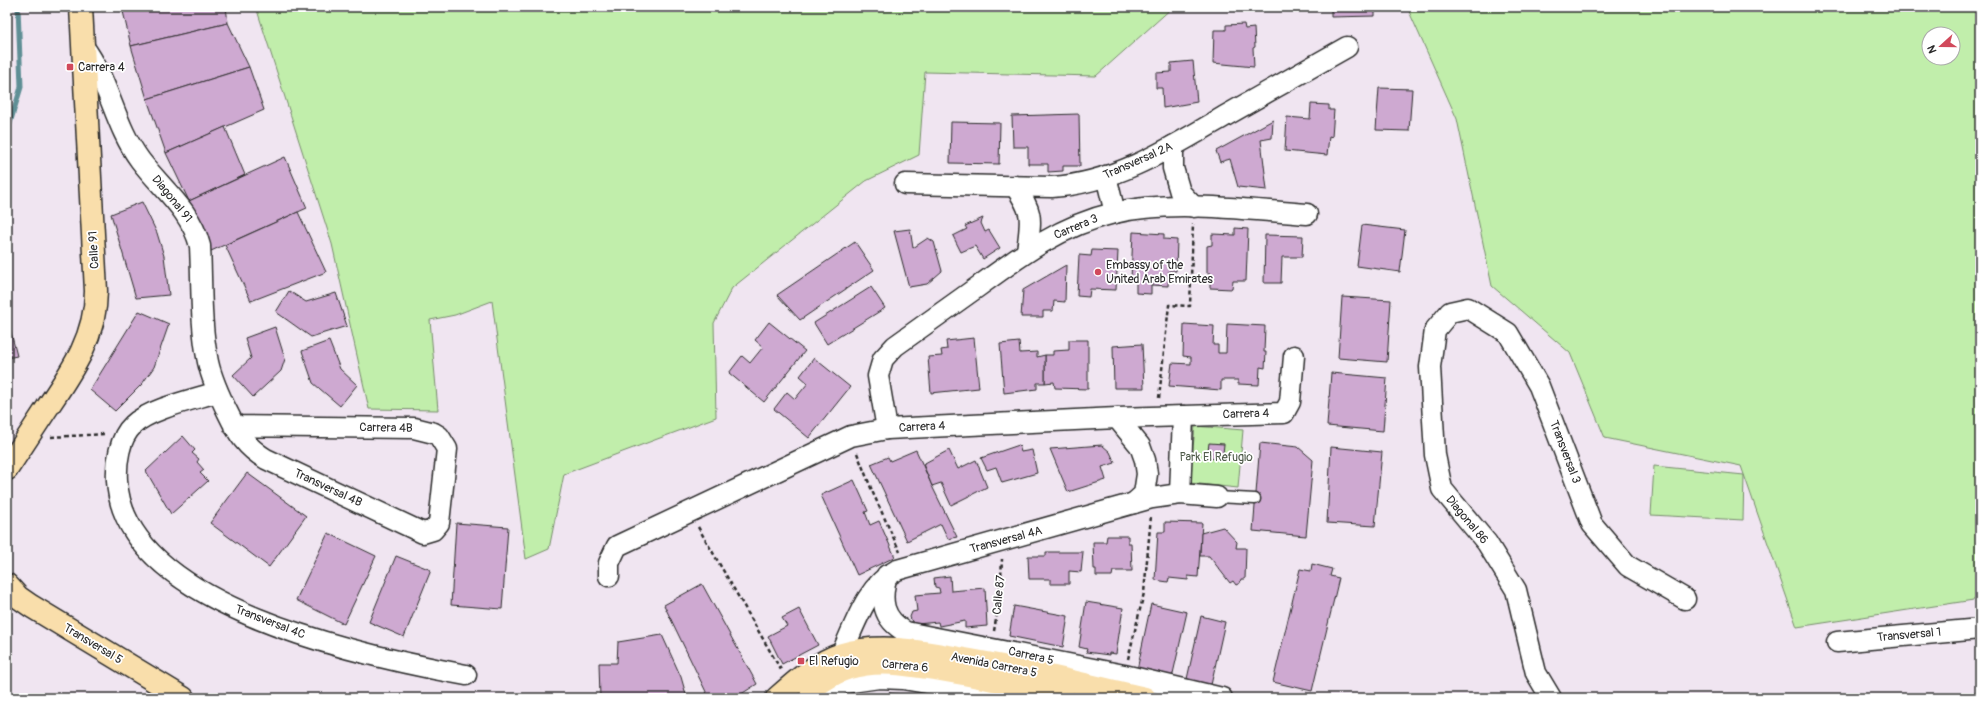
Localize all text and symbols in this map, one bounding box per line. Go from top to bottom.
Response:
north arrow [1921,26,1961,66]
text: N [1925,43,1940,55]
place label: Carrera 4 [78,60,125,75]
marker: Carrera 4 [65,62,75,72]
street label: Transversal 2A [1101,139,1175,183]
street label: Diagonal 91 [148,172,196,226]
street label: Carrera 3 [1052,211,1101,243]
street label: Calle 91 [86,231,102,269]
place label: Embassy of the United Arab Emirates [1106,258,1214,287]
marker: Embassy of the United Arab Emirates [1093,267,1103,277]
street label: Carrera 4 [1222,406,1270,422]
street label: Carrera 4 [898,418,946,436]
street label: Transversal 3 [1546,418,1584,486]
street label: Carrera 4B [359,420,413,436]
park label: Park El Refugio [1179,450,1253,465]
street label: Transversal 4B [292,466,365,510]
street label: Diagonal 86 [1442,493,1492,547]
street label: Transversal 4A [968,523,1044,557]
street label: Calle 87 [989,574,1009,615]
street label: Transversal 4C [233,602,307,642]
street label: Transversal 5 [61,621,125,667]
street label: Transversal 1 [1876,625,1942,645]
street label: Carrera 5 [1007,644,1055,668]
street label: Avenida Carrera 5 [950,649,1038,681]
place label: El Refugio [809,654,859,669]
marker: El Refugio [796,656,806,666]
street label: Carrera 6 [881,656,929,676]

